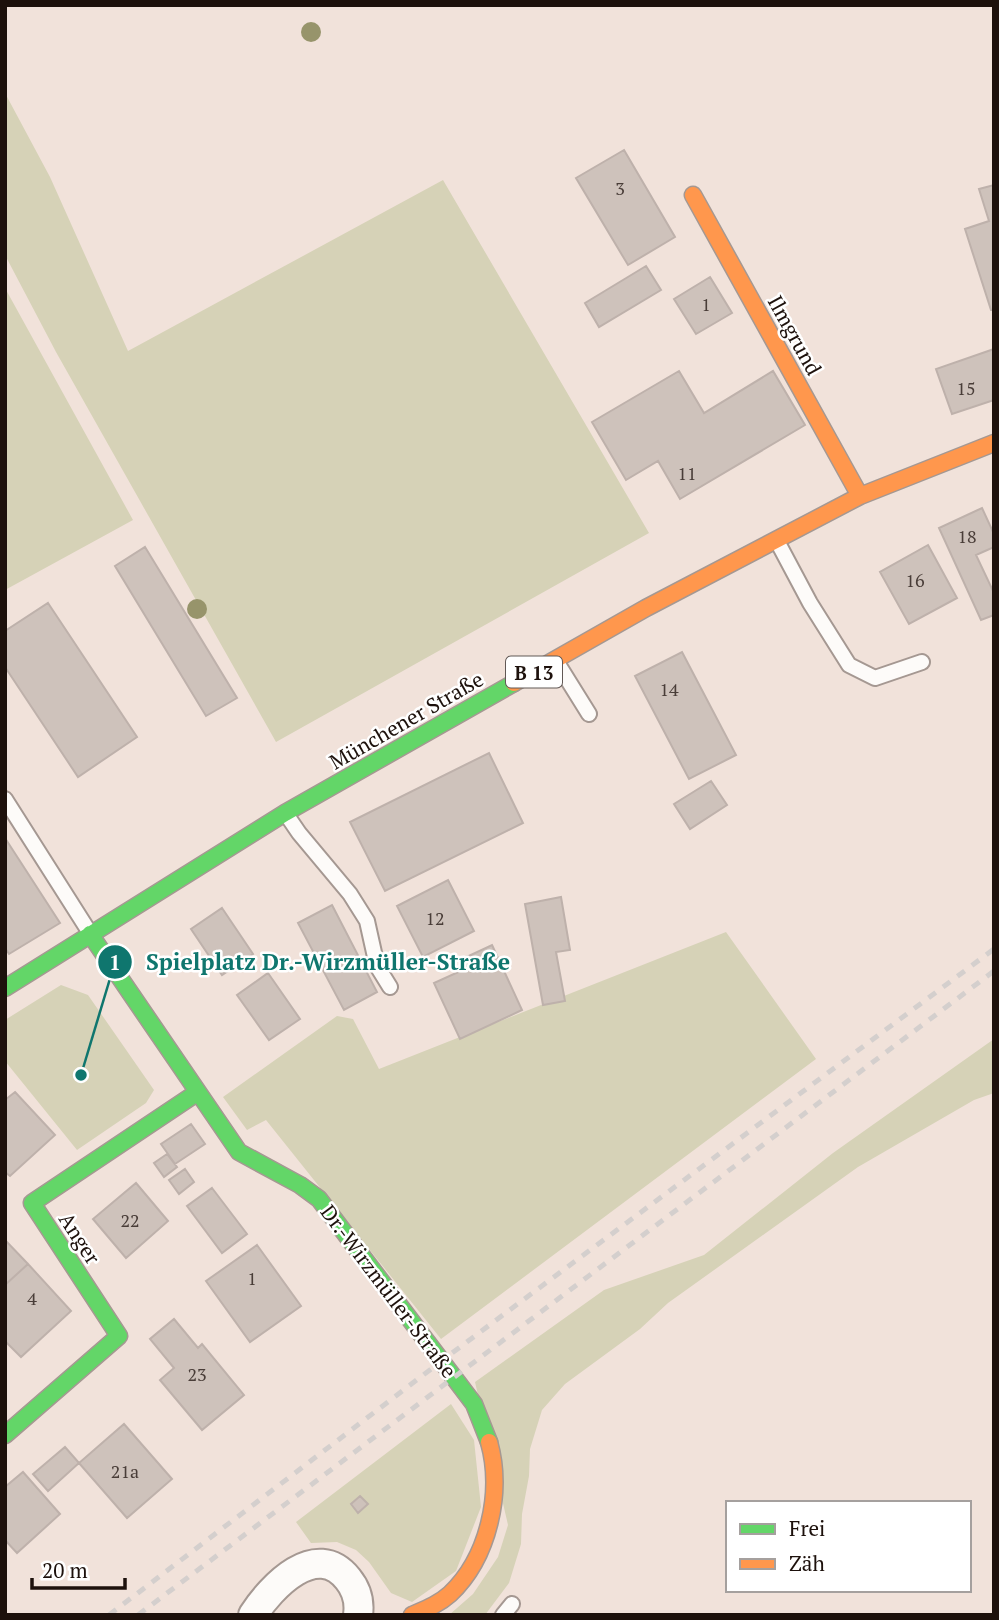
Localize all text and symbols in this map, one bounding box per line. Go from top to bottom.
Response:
house number: 3 [615,176,625,200]
street label: Ilmgrund [762,290,829,380]
house number: 1 [701,292,711,316]
house number: 15 [956,376,976,400]
house number: 11 [677,461,697,485]
house number: 18 [957,524,977,548]
house number: 16 [905,568,925,592]
road number: B 13 [506,656,562,688]
street label: Münchener Straße [324,665,488,775]
house number: 14 [659,677,679,701]
house number: 12 [425,906,445,930]
callout: Spielplatz Dr.-Wirzmüller-Straße [97,940,524,984]
text: Spielplatz Dr.-Wirzmüller-Straße [146,946,510,977]
text: 1 [109,948,121,976]
street label: Dr.-Wirzmüller-Straße [315,1199,463,1383]
street label: Anger [53,1207,107,1269]
house number: 22 [120,1208,140,1232]
house number: 1 [247,1266,257,1290]
house number: 4 [27,1286,37,1310]
house number: 23 [187,1362,207,1386]
house number: 21a [111,1459,139,1483]
legend [726,1501,971,1592]
text: Frei [789,1514,825,1542]
scale bar [32,1546,124,1590]
text: Zäh [789,1549,825,1577]
text: 20 m [42,1556,88,1584]

